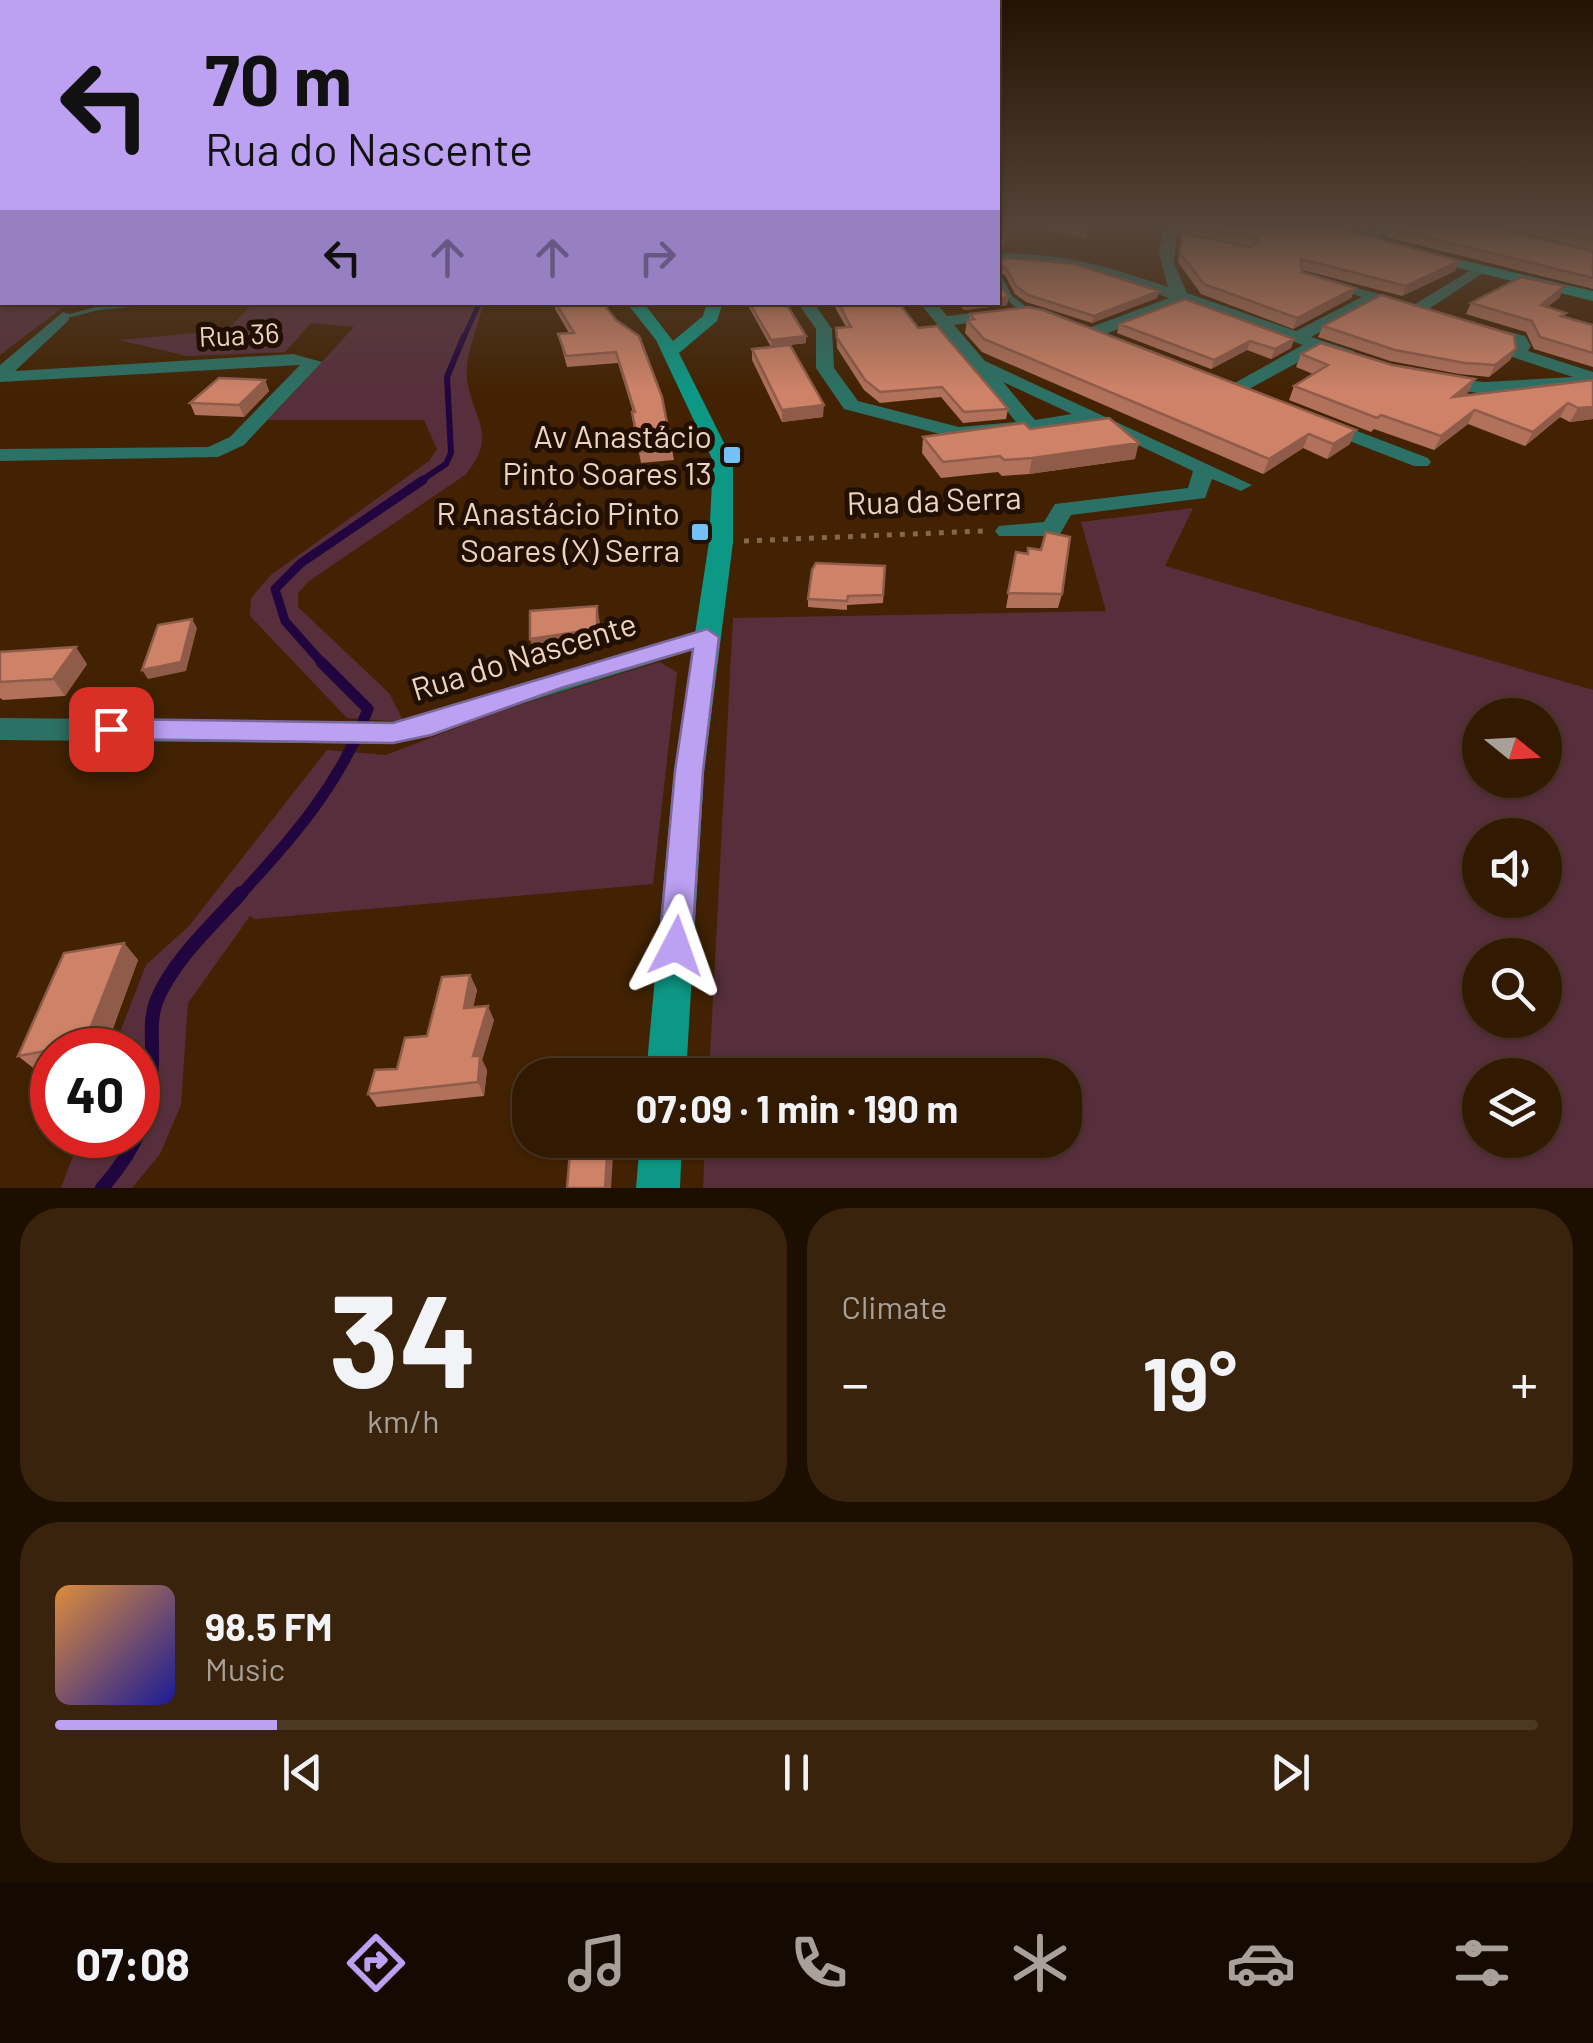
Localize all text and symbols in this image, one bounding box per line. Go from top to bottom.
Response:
text: 70 m [205,36,352,120]
icon: left [40,40,170,170]
text: Rua do Nascente [205,121,533,175]
icon: left [315,230,370,285]
icon: ahead [420,230,475,285]
icon: ahead [525,230,580,285]
icon: right [630,230,685,285]
street label: Rua 36 [198,315,280,353]
place label: Av Anastácio Pinto Soares 13 [502,416,712,491]
marker: Av Anastácio Pinto Soares 13 [721,444,743,466]
street label: Rua da Serra [846,477,1022,521]
place label: R Anastácio Pinto Soares (X) Serra [436,493,680,568]
marker: R Anastácio Pinto Soares (X) Serra [689,521,711,543]
street label: Rua do Nascente [406,603,640,707]
pin [69,687,154,772]
north arrow [1462,698,1562,798]
map controls [1462,698,1562,1158]
icon: arrive [84,702,139,757]
button: sound [1462,818,1562,918]
position arrow [624,894,728,998]
button: search [1462,938,1562,1038]
speed limit sign: 40 [30,1028,160,1158]
button: layers [1462,1058,1562,1158]
text: 07:09 · 1 min · 190 m [636,1085,958,1131]
text: 34 [329,1258,478,1414]
text: Climate [842,1287,947,1325]
text: 19° [1142,1336,1237,1426]
text: − [842,1349,869,1415]
text: + [1510,1349,1538,1415]
text: km/h [367,1401,439,1439]
text: 98.5 FM [205,1603,333,1649]
text: Music [205,1649,285,1687]
icon: previous [275,1745,330,1800]
icon: pause [769,1745,824,1800]
icon: next [1263,1745,1318,1800]
icon: directions [341,1928,411,1998]
icon: music [562,1928,632,1998]
icon: phone [784,1928,854,1998]
icon: climate [1005,1928,1075,1998]
icon: car [1226,1928,1296,1998]
icon: filters [1447,1928,1517,1998]
text: 07:08 [76,1936,190,1990]

